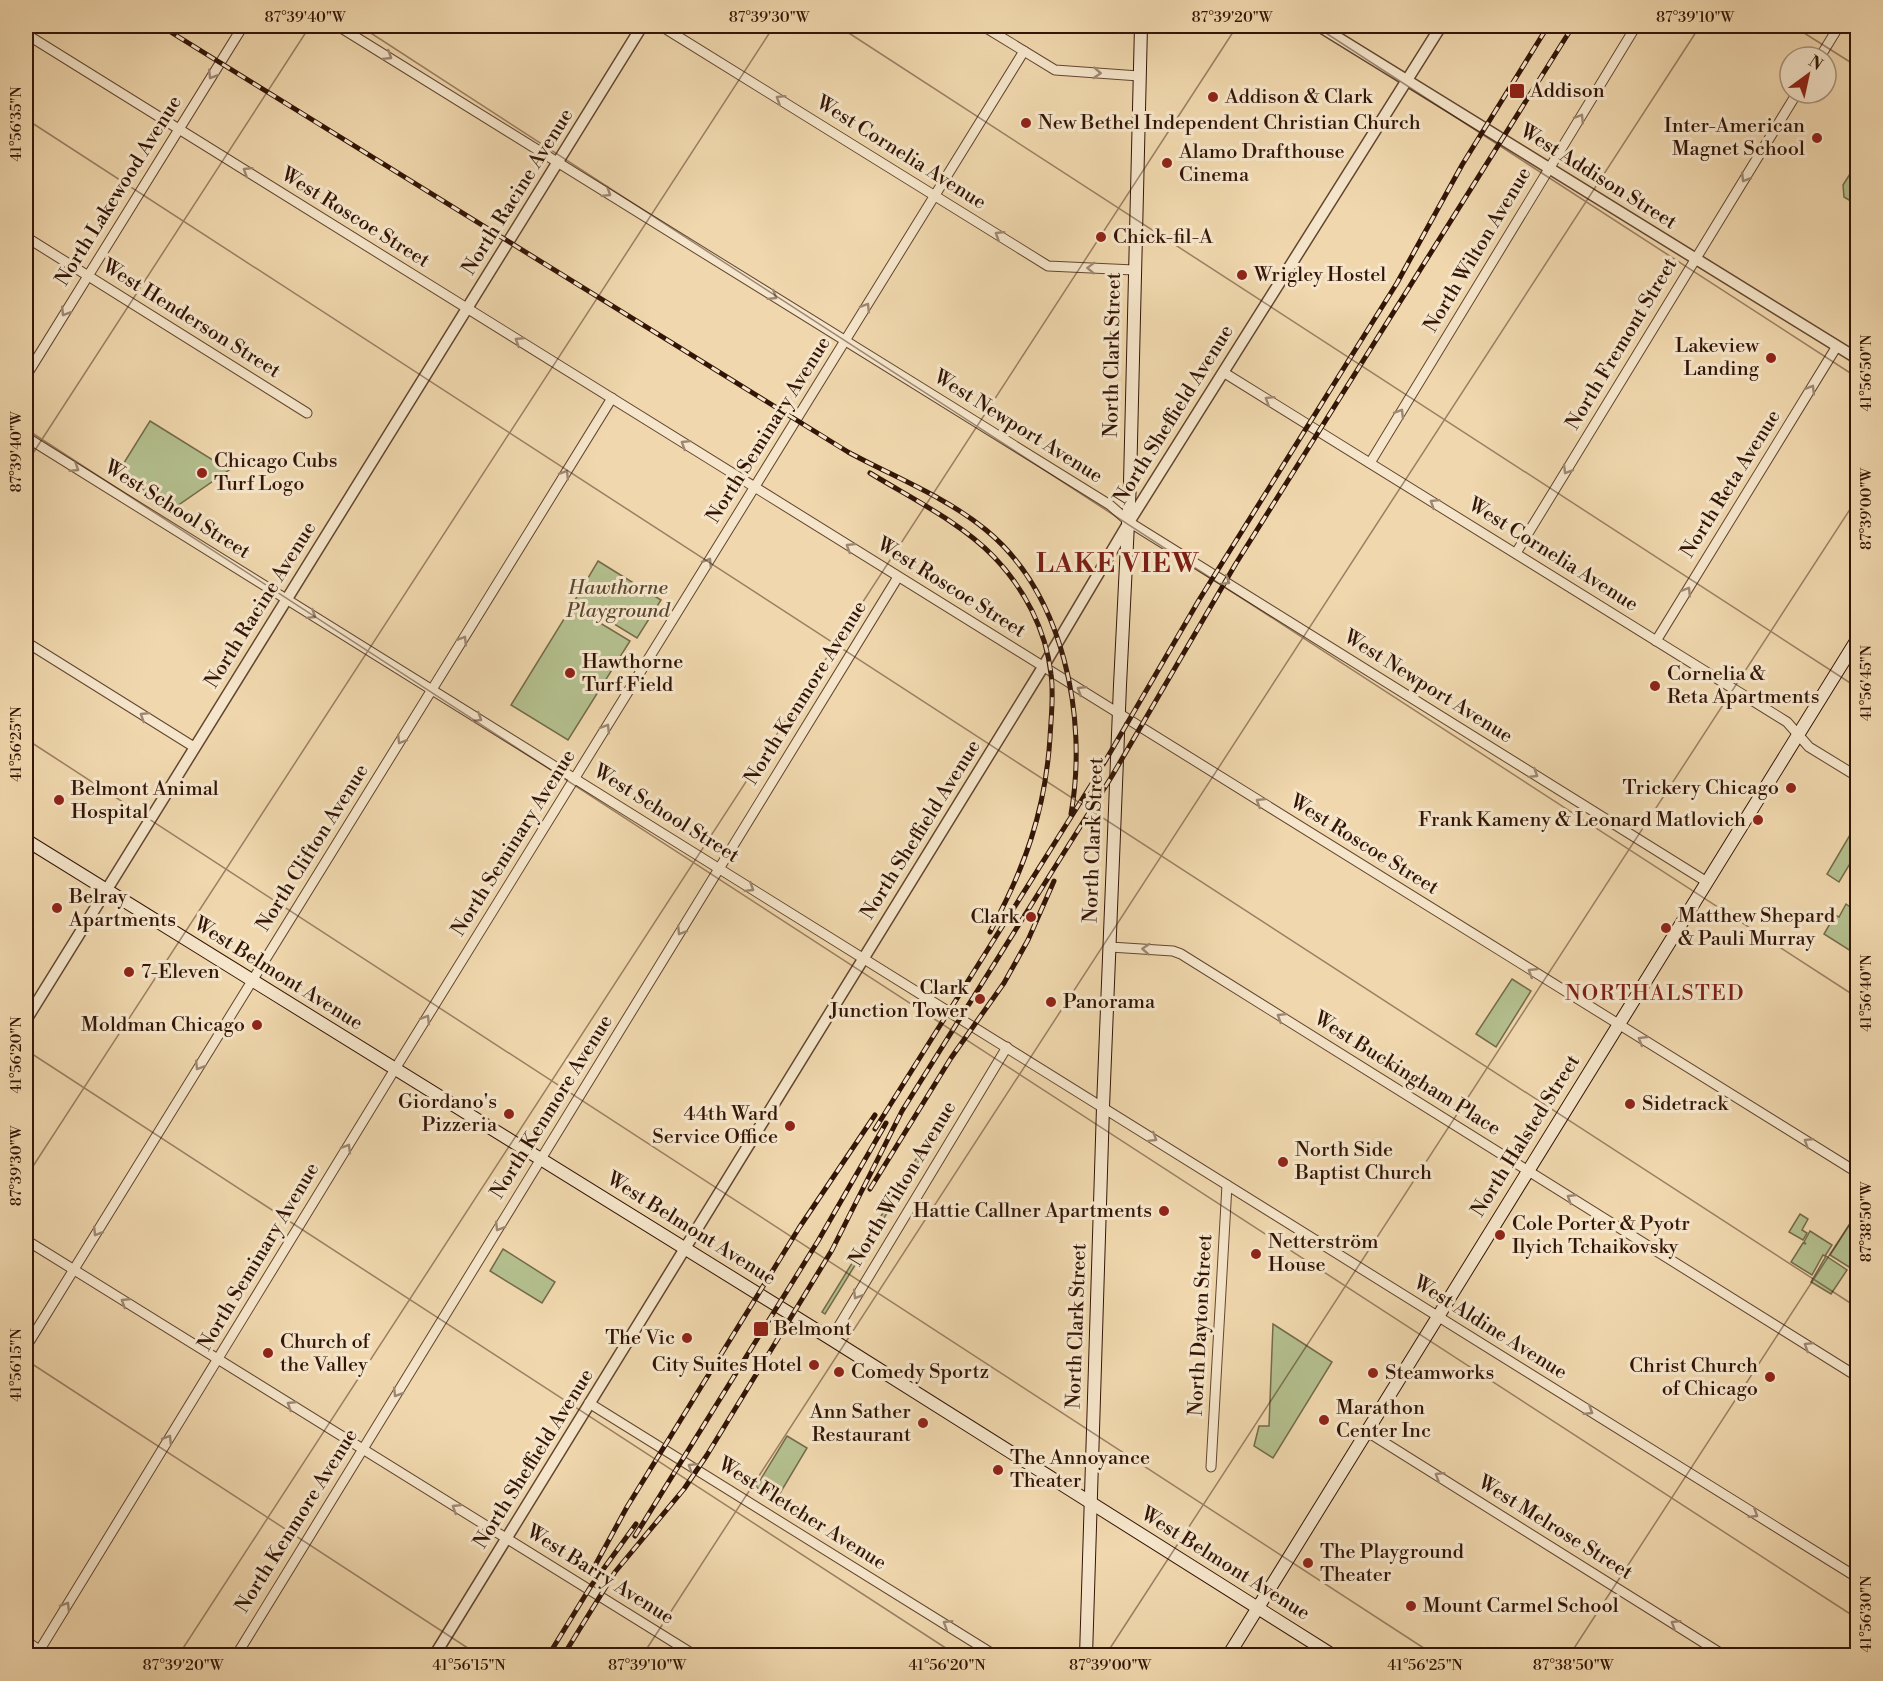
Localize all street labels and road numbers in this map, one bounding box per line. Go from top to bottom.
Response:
street label: West Cornelia Avenue [811,90,991,215]
street label: North Lakewood Avenue [50,91,188,291]
street label: North Racine Avenue [457,104,579,280]
street label: West Addison Street [1514,118,1681,235]
street label: West Roscoe Street [275,162,434,274]
street label: North Wilton Avenue [1419,163,1537,337]
street label: West Henderson Street [96,253,285,384]
street label: North Fremont Street [1561,253,1683,435]
street label: North Clark Street [1099,272,1127,438]
street label: North Sheffield Avenue [1108,320,1240,510]
street label: North Seminary Avenue [701,332,837,528]
street label: West Newport Avenue [928,364,1107,489]
street label: North Reta Avenue [1675,405,1787,563]
street label: West School Street [99,455,255,565]
street label: West Cornelia Avenue [1463,492,1643,617]
street label: North Racine Avenue [200,517,322,693]
street label: West Roscoe Street [871,532,1030,644]
street label: North Kenmore Avenue [739,596,873,790]
street label: West Newport Avenue [1338,624,1517,749]
street label: North Sheffield Avenue [855,735,987,925]
street label: North Seminary Avenue [446,745,582,941]
street label: North Clark Street [1079,757,1109,923]
street label: West School Street [588,759,744,869]
street label: North Clifton Avenue [251,760,375,936]
street label: West Roscoe Street [1284,789,1443,901]
street label: West Belmont Avenue [188,911,367,1036]
street label: West Buckingham Place [1308,1006,1505,1142]
street label: North Kenmore Avenue [485,1010,619,1204]
street label: North Halsted Street [1466,1050,1586,1222]
street label: North Wilton Avenue [844,1097,962,1271]
street label: North Seminary Avenue [193,1158,325,1356]
street label: West Belmont Avenue [601,1166,780,1291]
street label: North Dayton Street [1184,1233,1218,1417]
street label: North Clark Street [1062,1243,1092,1409]
street label: West Aldine Avenue [1408,1270,1572,1385]
street label: North Sheffield Avenue [468,1364,600,1554]
street label: North Kenmore Avenue [230,1424,364,1618]
street label: West Fletcher Avenue [712,1452,891,1576]
street label: West Melrose Street [1472,1470,1637,1586]
street label: West Belmont Avenue [1135,1501,1314,1626]
street label: West Barry Avenue [521,1519,678,1630]

